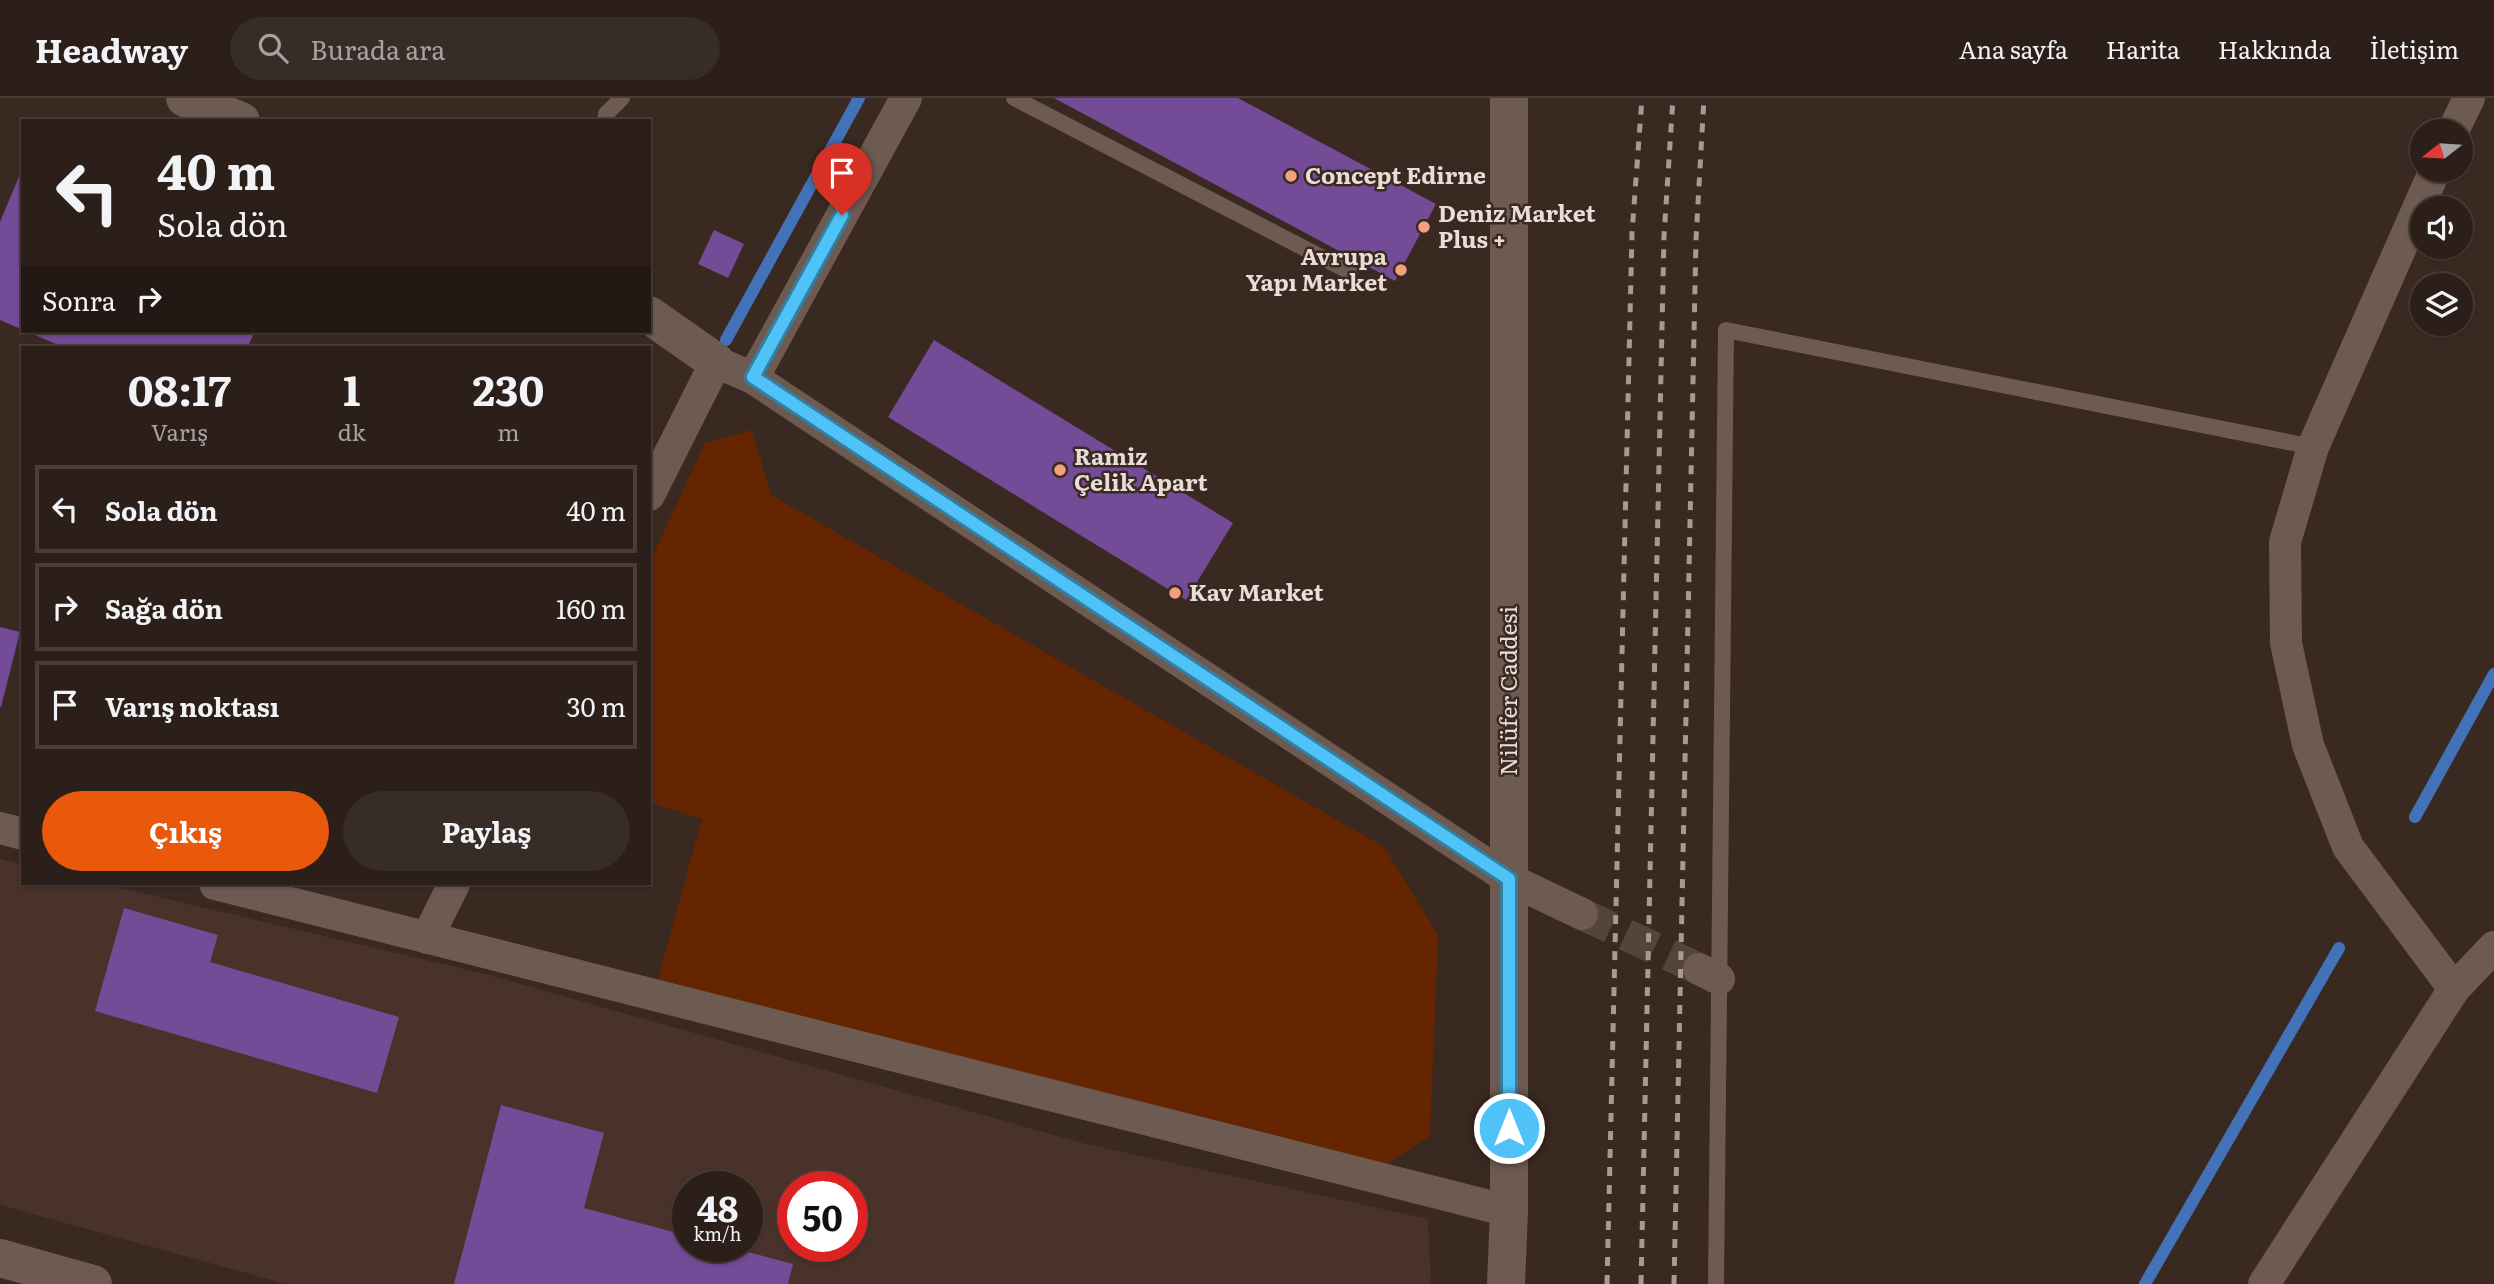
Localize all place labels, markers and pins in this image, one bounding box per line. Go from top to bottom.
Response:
pin [812,143,872,215]
place label: Concept Edirne [1305,157,1486,191]
marker: Concept Edirne [1283,168,1299,184]
place label: Deniz Market Plus + [1438,195,1595,255]
marker: Deniz Market Plus + [1416,219,1432,235]
place label: Avrupa Yapı Market [1246,238,1388,298]
marker: Avrupa Yapı Market [1393,262,1409,278]
place label: Ramiz Çelik Apart [1074,438,1208,498]
marker: Ramiz Çelik Apart [1052,462,1068,478]
place label: Kav Market [1189,574,1324,608]
marker: Kav Market [1167,585,1183,601]

